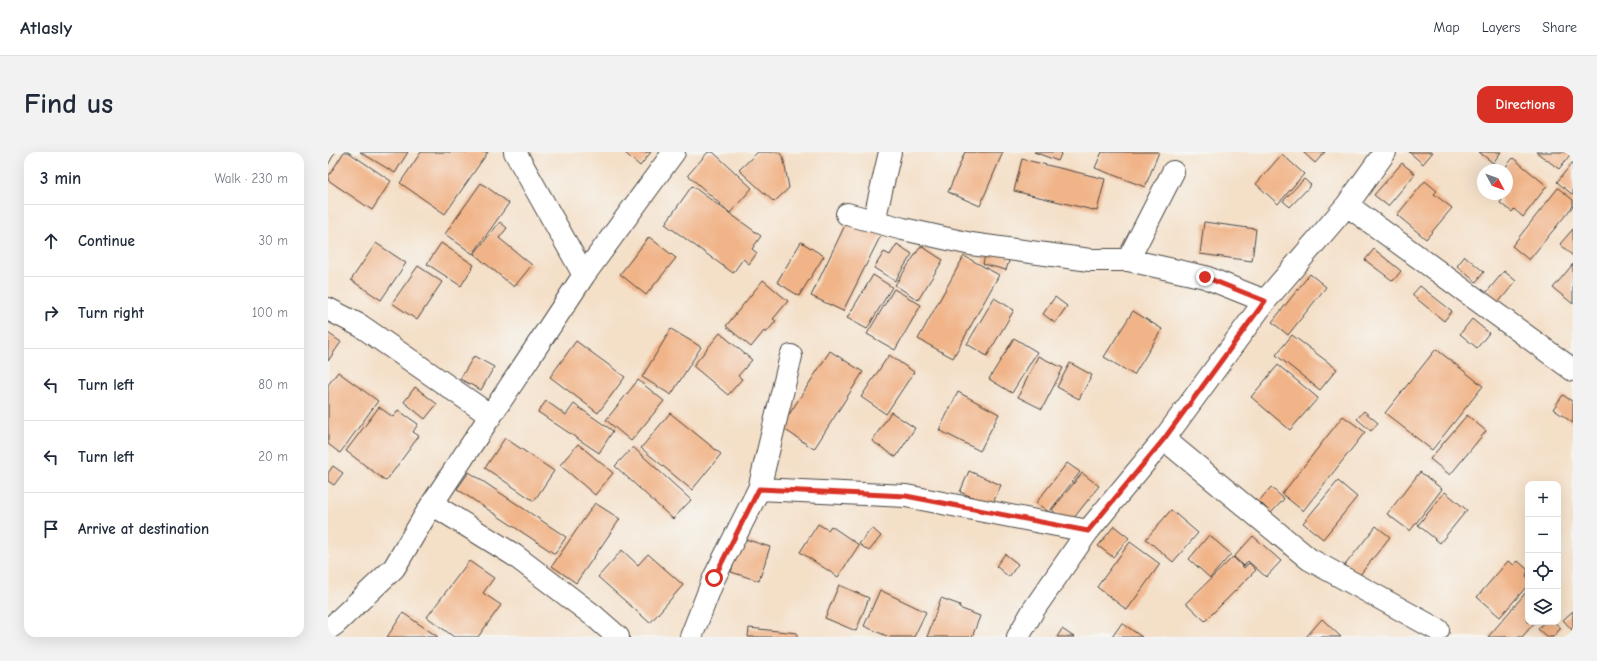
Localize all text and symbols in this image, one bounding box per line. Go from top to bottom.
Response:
text: Atlasly [20,17,72,39]
text: Map [1433,19,1460,36]
text: Layers [1482,19,1520,36]
text: Share [1542,19,1577,36]
button: Directions [1477,86,1573,123]
text: Find us [24,88,113,120]
north arrow [1477,164,1513,200]
text: 3 min [40,169,81,188]
text: Walk · 230 m [214,171,288,186]
icon: ahead [40,230,62,252]
text: Continue [78,232,135,250]
text: 30 m [258,233,288,248]
route end [1196,268,1214,286]
icon: right [40,302,62,324]
text: Turn right [78,304,144,322]
text: 100 m [252,305,288,320]
icon: left [40,374,62,396]
text: Turn left [78,376,134,394]
text: 80 m [258,377,288,392]
icon: left [40,446,62,468]
text: Turn left [78,448,134,466]
text: 20 m [258,449,288,464]
map controls [1525,481,1561,625]
button: + [1525,481,1561,517]
button: − [1525,517,1561,553]
icon: arrive [40,518,62,540]
text: Arrive at destination [78,520,209,538]
button: locate [1525,553,1561,589]
route start [705,569,723,587]
button: layers [1525,589,1561,625]

